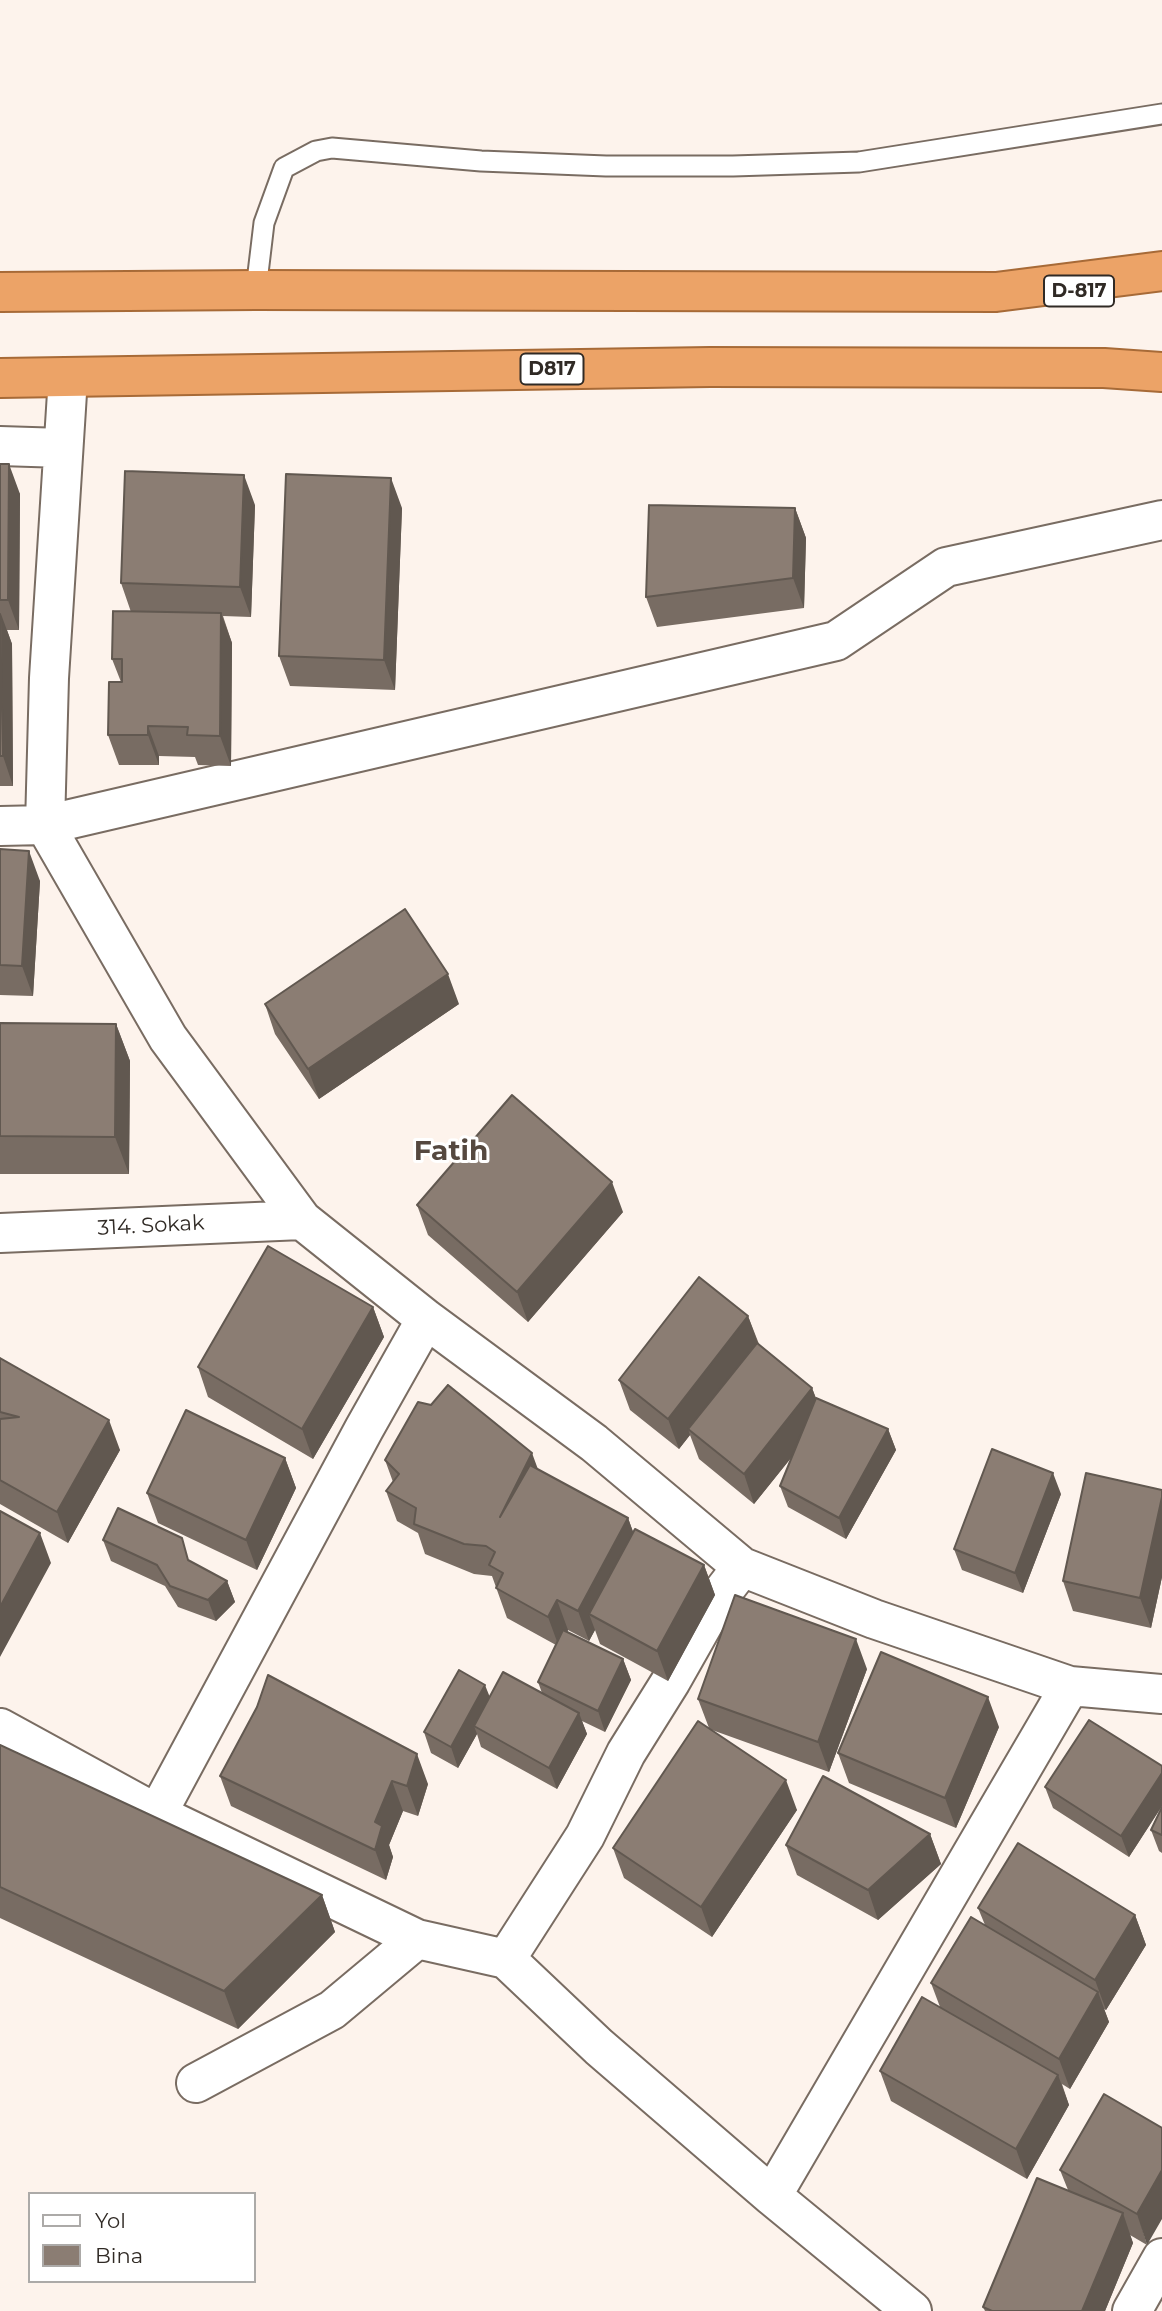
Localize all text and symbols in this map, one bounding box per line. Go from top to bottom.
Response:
road number: D-817 [1044,276,1114,306]
road number: D817 [520,354,584,384]
district label: Fatih [414,1135,488,1169]
street label: 314. Sokak [97,1211,205,1241]
legend [28,2192,256,2283]
text: Yol [95,2208,126,2233]
text: Bina [95,2243,143,2268]

